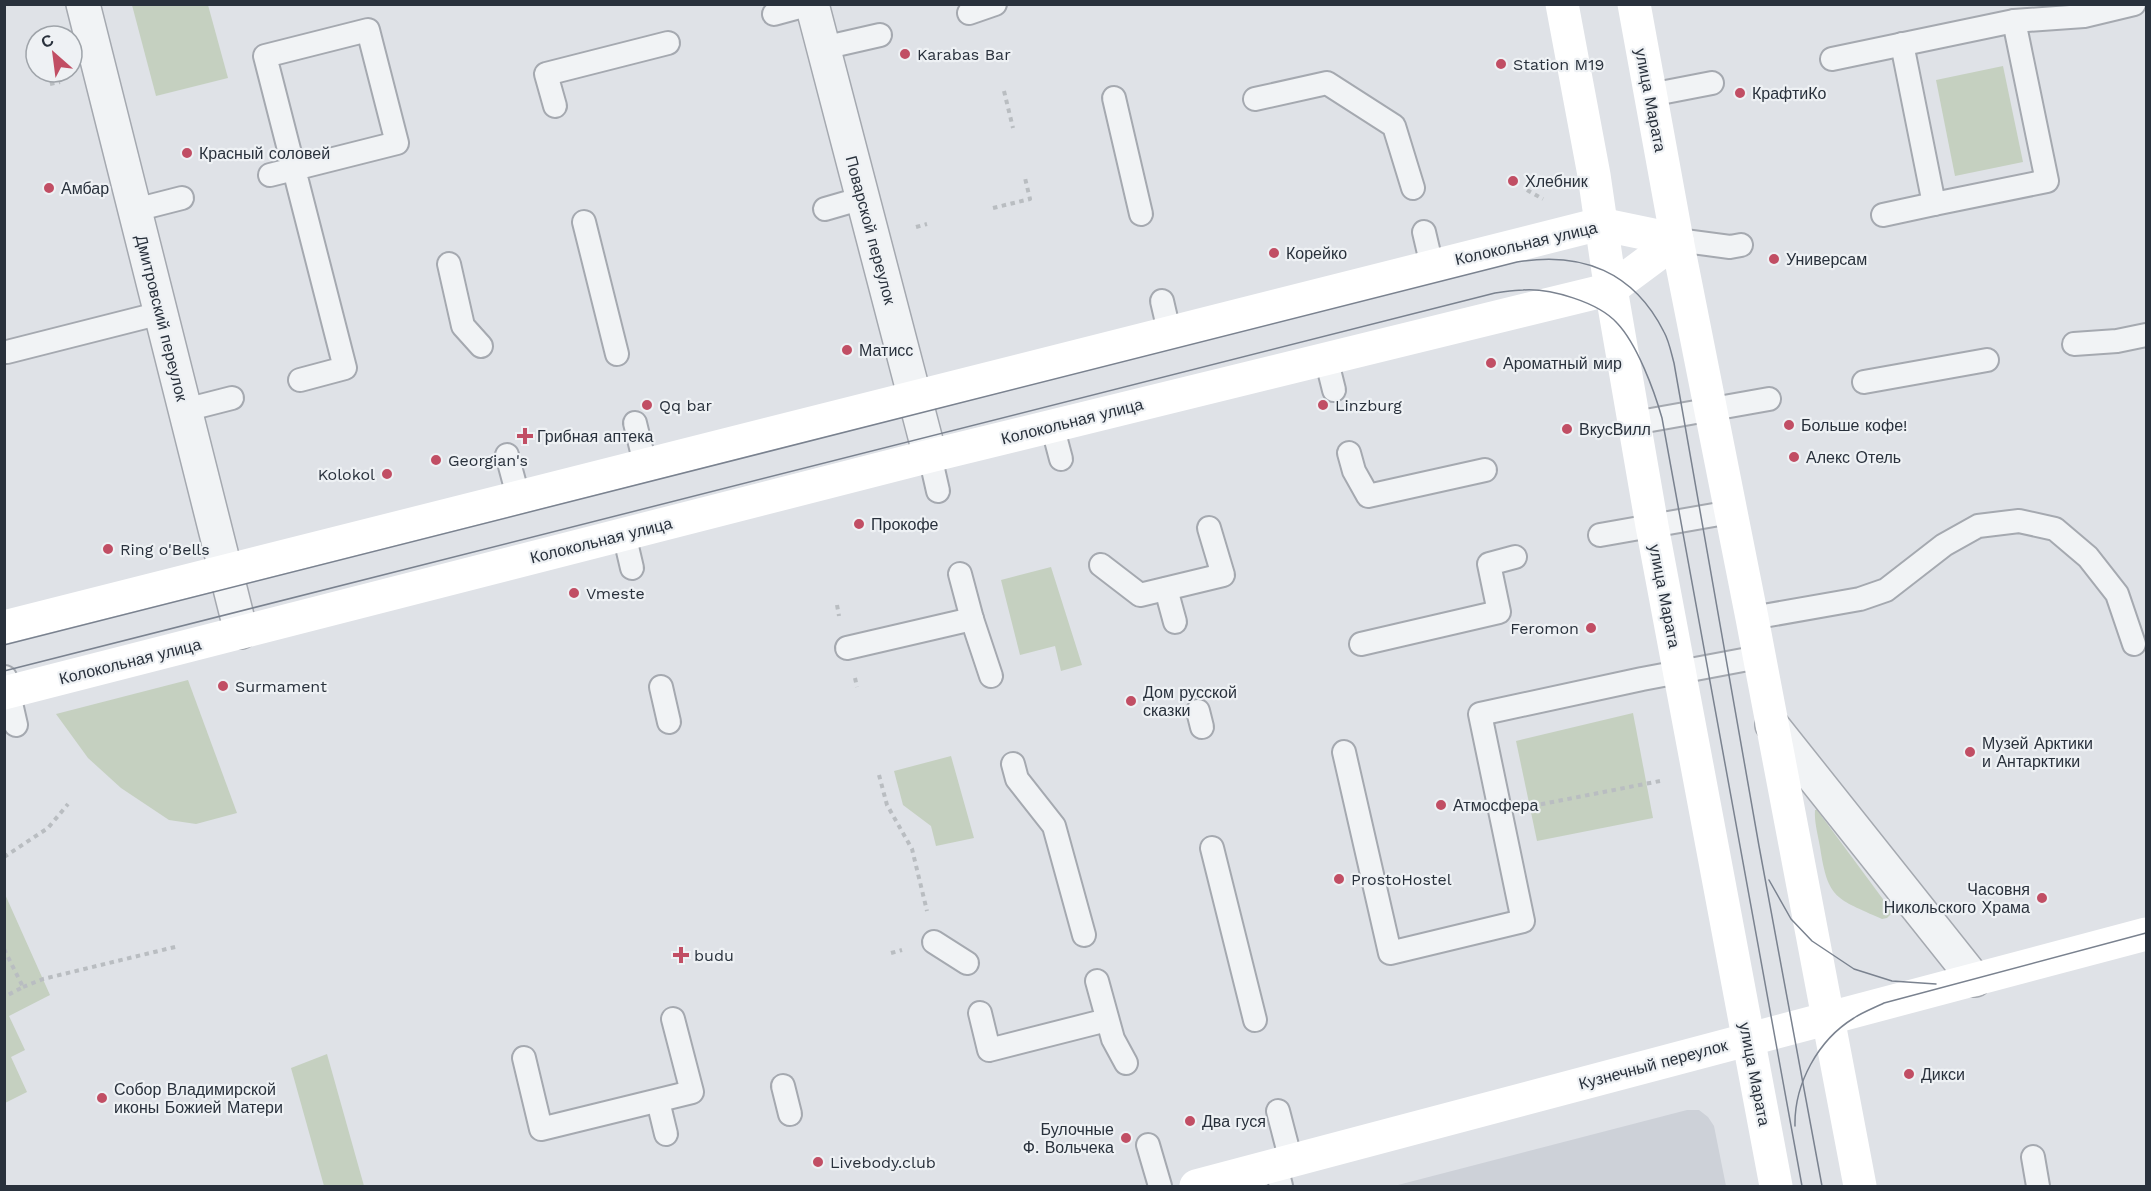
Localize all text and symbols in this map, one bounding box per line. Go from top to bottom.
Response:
north arrow [24,24,84,84]
text: С [38,30,57,52]
place label: Karabas Bar [917,45,1011,64]
marker: Karabas Bar [898,47,912,61]
street label: улица Марата [1631,47,1670,154]
place label: Station M19 [1513,55,1604,74]
marker: Station M19 [1494,57,1508,71]
place label: КрафтиКо [1752,84,1827,103]
marker: КрафтиКо [1733,86,1747,100]
place label: Красный соловей [199,144,330,163]
marker: Красный соловей [180,146,194,160]
street label: Поварской переулок [842,154,900,308]
place label: Хлебник [1525,172,1589,191]
marker: Хлебник [1506,174,1520,188]
place label: Амбар [61,179,109,198]
marker: Амбар [42,181,56,195]
street label: Колокольная улица [1453,218,1599,269]
street label: Дмитровский переулок [132,233,192,404]
place label: Корейко [1286,244,1347,263]
marker: Корейко [1267,246,1281,260]
place label: Универсам [1786,250,1867,269]
marker: Универсам [1767,252,1781,266]
place label: Матисс [859,341,913,360]
marker: Матисс [840,343,854,357]
place label: Ароматный мир [1503,354,1622,373]
marker: Ароматный мир [1484,356,1498,370]
street label: Колокольная улица [999,395,1145,448]
place label: Qq bar [659,396,713,415]
place label: Linzburg [1335,396,1402,415]
marker: Qq bar [640,398,654,412]
marker: Linzburg [1316,398,1330,412]
place label: Больше кофе! [1801,416,1907,435]
marker: Больше кофе! [1782,418,1796,432]
place label: ВкусВилл [1579,420,1651,439]
marker: ВкусВилл [1560,422,1574,436]
place label: Грибная аптека [537,427,654,446]
marker: Грибная аптека [518,429,532,443]
place label: Алекс Отель [1806,448,1901,467]
marker: Алекс Отель [1787,450,1801,464]
place label: Georgian's [448,451,528,470]
marker: Georgian's [429,453,443,467]
place label: Kolokol [318,465,375,484]
marker: Kolokol [380,467,394,481]
street label: Колокольная улица [528,514,674,567]
place label: Прокофе [871,515,939,534]
marker: Прокофе [852,517,866,531]
place label: Ring o'Bells [120,540,210,559]
marker: Ring o'Bells [101,542,115,556]
street label: улица Марата [1645,543,1684,650]
place label: Vmeste [586,584,645,603]
marker: Vmeste [567,586,581,600]
place label: Feromon [1510,619,1579,638]
marker: Feromon [1584,621,1598,635]
street label: Колокольная улица [57,635,203,688]
place label: Surmament [235,677,327,696]
marker: Surmament [216,679,230,693]
place label: Дом русской сказки [1143,683,1237,720]
marker: Дом русской сказки [1124,694,1138,708]
place label: Музей Арктики и Антарктики [1982,734,2093,771]
marker: Музей Арктики и Антарктики [1963,745,1977,759]
place label: Атмосфера [1453,796,1539,815]
marker: Атмосфера [1434,798,1448,812]
place label: ProstoHostel [1351,870,1452,889]
marker: ProstoHostel [1332,872,1346,886]
place label: Часовня Никольского Храма [1884,880,2030,917]
marker: Часовня Никольского Храма [2035,891,2049,905]
marker: budu [672,946,690,964]
place label: budu [694,946,734,965]
street label: улица Марата [1735,1021,1774,1128]
street label: Кузнечный переулок [1577,1035,1731,1093]
place label: Дикси [1921,1065,1965,1084]
marker: Дикси [1902,1067,1916,1081]
place label: Собор Владимирской иконы Божией Матери [114,1080,283,1117]
marker: Собор Владимирской иконы Божией Матери [95,1091,109,1105]
place label: Два гуся [1202,1112,1266,1131]
marker: Два гуся [1183,1114,1197,1128]
place label: Булочные Ф. Вольчека [1023,1120,1114,1157]
marker: Булочные Ф. Вольчека [1119,1131,1133,1145]
place label: Livebody.club [830,1153,936,1172]
marker: Livebody.club [811,1155,825,1169]

